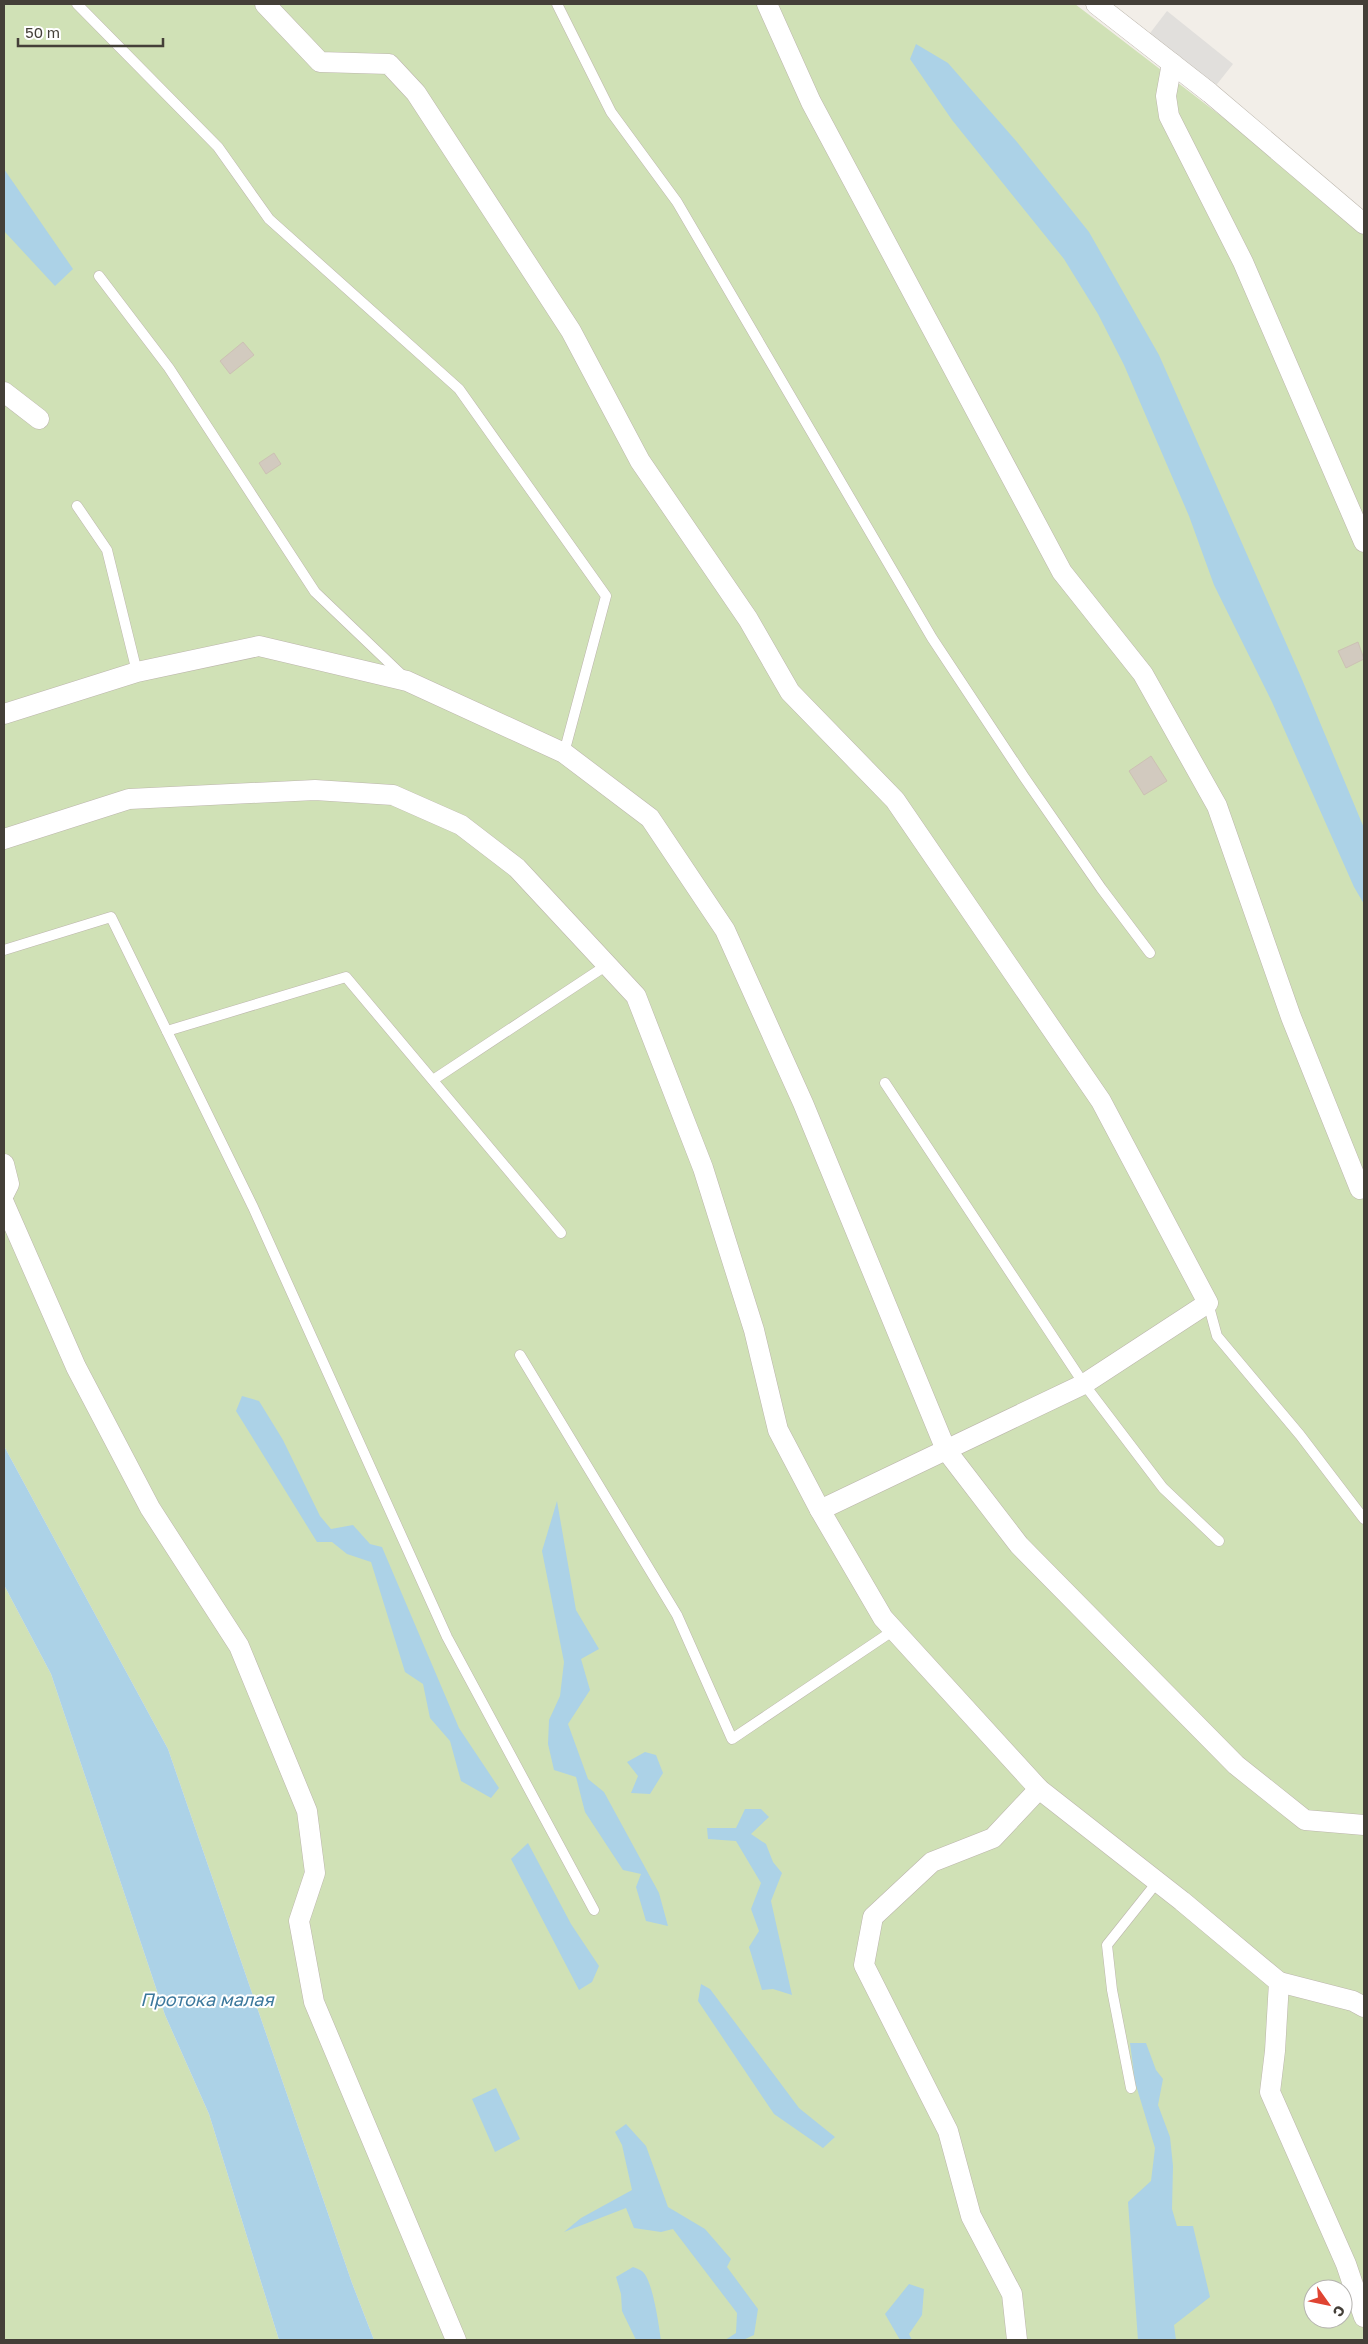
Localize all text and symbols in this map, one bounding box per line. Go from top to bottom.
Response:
scale bar [18,15,162,47]
text: 50 m [25,23,60,41]
water label: Протока малая [140,1988,276,2010]
north arrow [1303,2279,1353,2329]
text: С [1329,2303,1349,2320]

